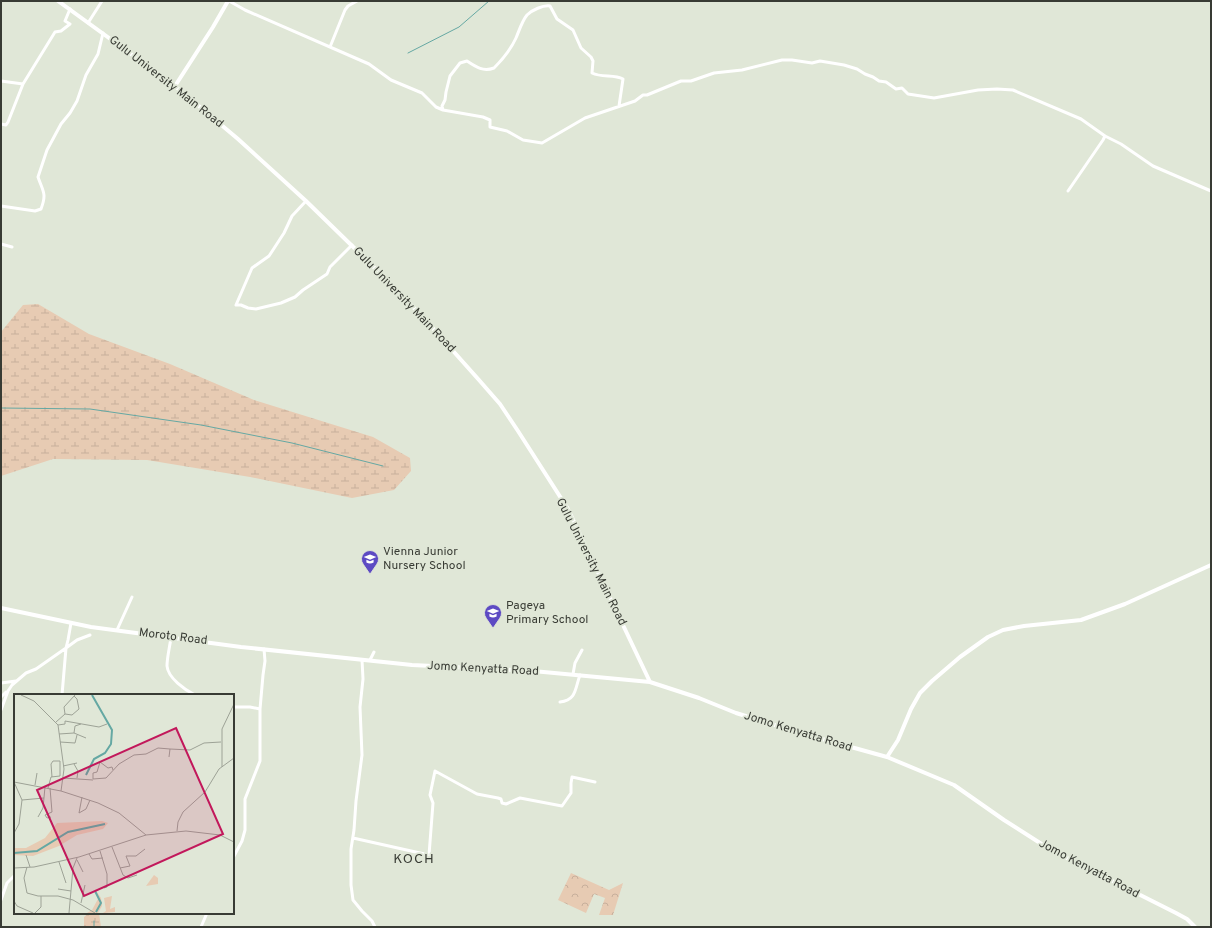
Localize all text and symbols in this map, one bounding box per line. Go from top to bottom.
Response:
street label: Gulu University Main Road [105,32,227,132]
street label: Gulu University Main Road [349,244,459,356]
street label: Gulu University Main Road [552,495,630,629]
place label: Vienna Junior Nursery School [383,544,466,574]
school or university icon: Vienna Junior Nursery School [360,549,380,574]
place label: Pageya Primary School [506,598,589,628]
school or university icon: Pageya Primary School [483,603,503,628]
street label: Moroto Road [138,625,208,649]
street label: Jomo Kenyatta Road [427,658,539,680]
inset map [14,694,234,914]
street label: Jomo Kenyatta Road [742,708,854,756]
street label: Jomo Kenyatta Road [1036,836,1142,902]
district label: KOCH [393,851,435,868]

